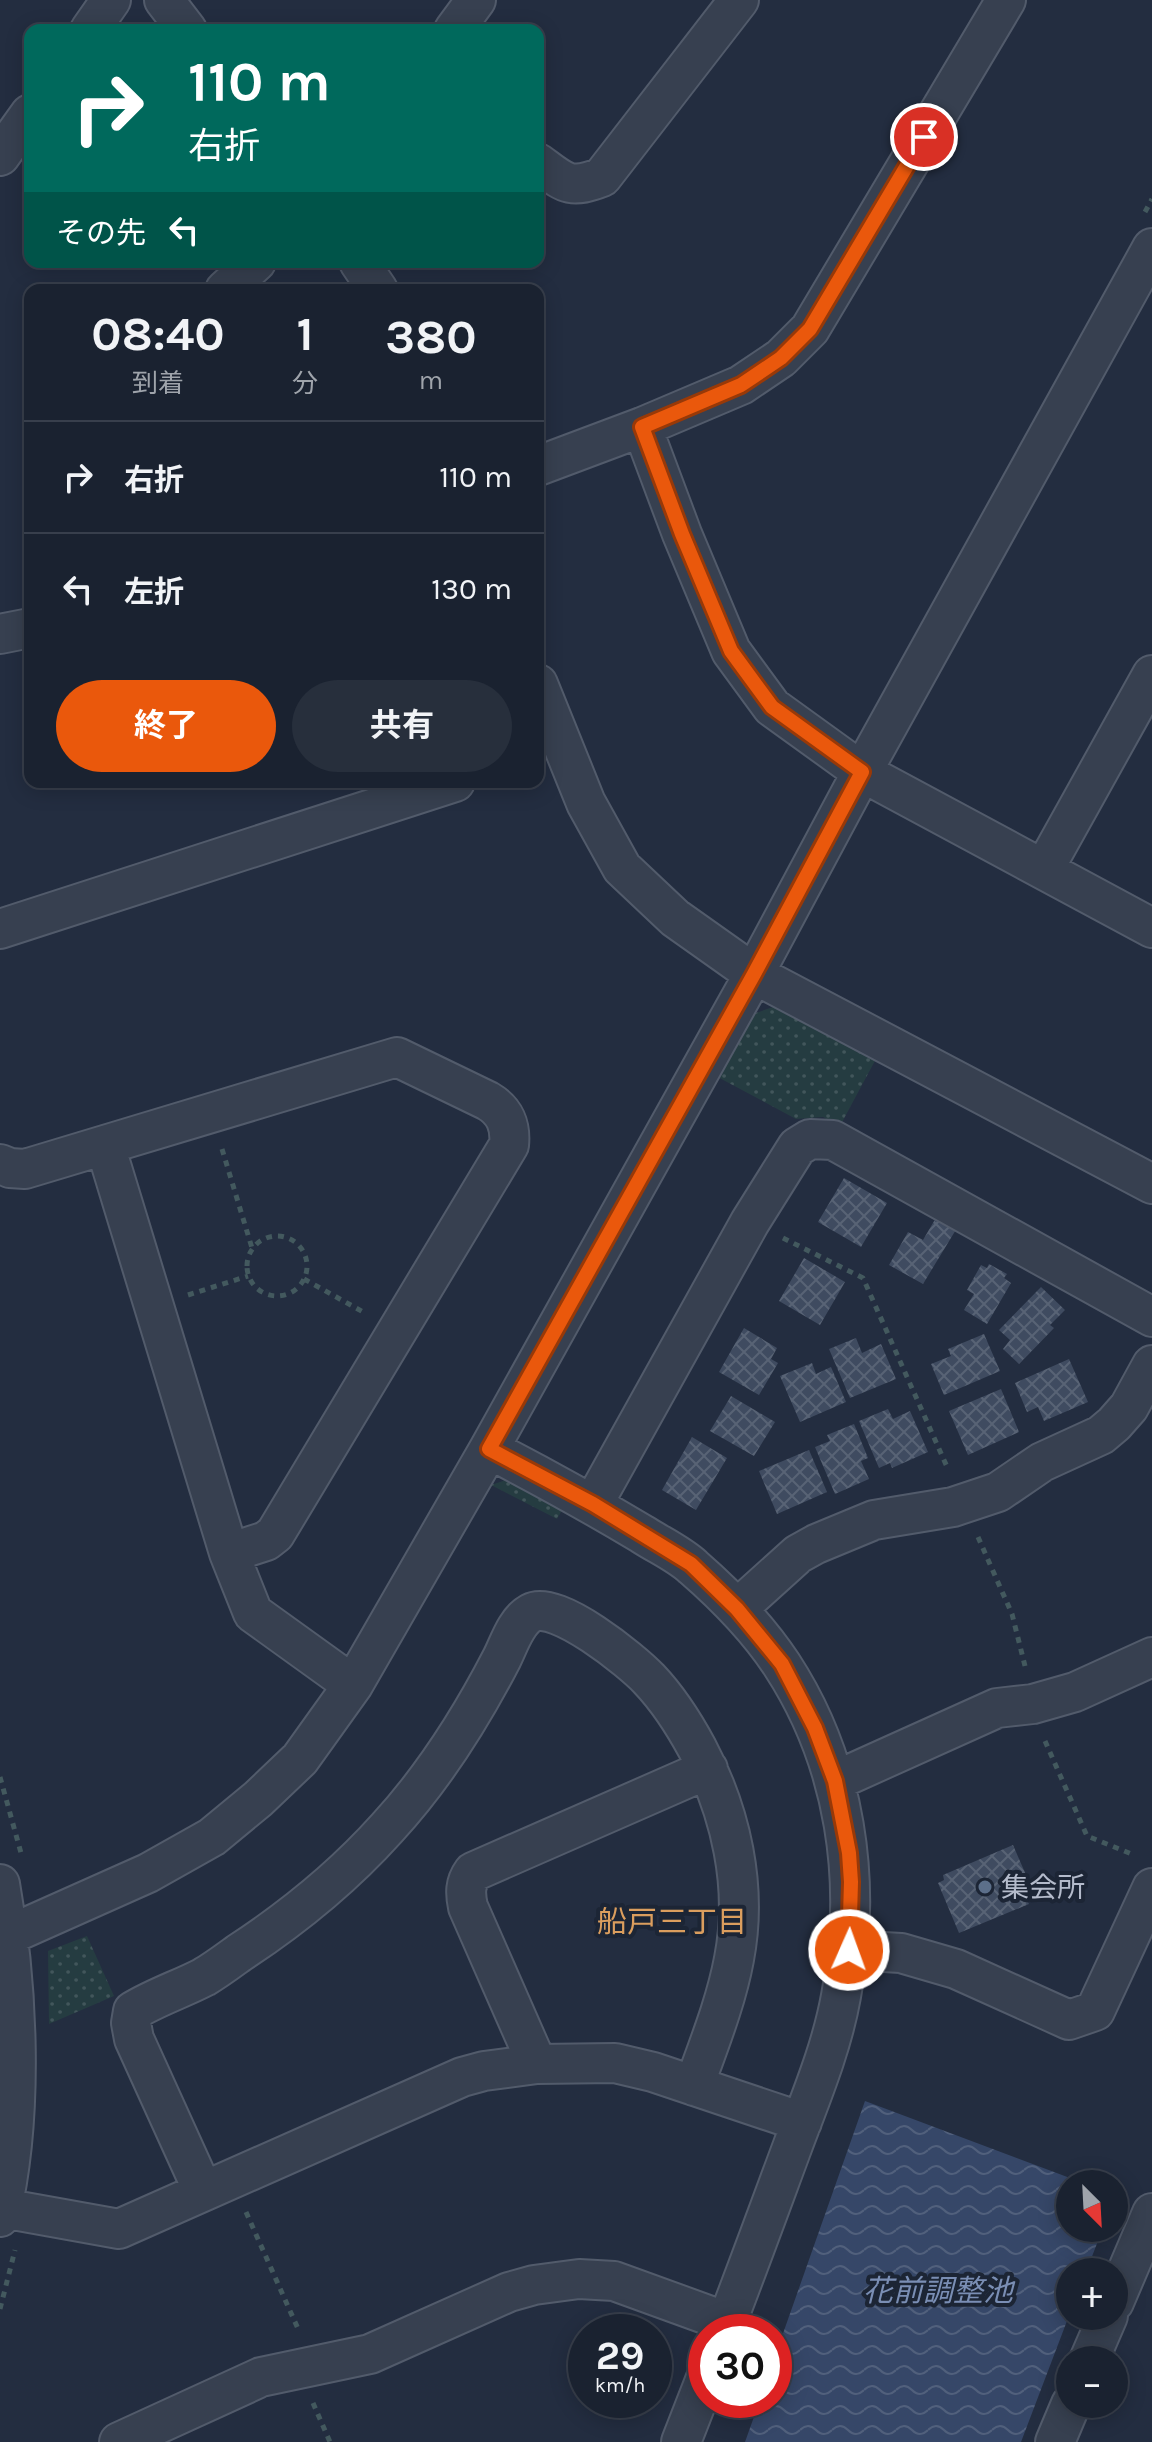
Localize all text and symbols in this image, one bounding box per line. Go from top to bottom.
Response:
text: 110 m [188,49,331,114]
icon: right [56,56,160,160]
pin [890,103,958,171]
icon: arrive [902,115,946,159]
text: 右折 [188,125,260,167]
icon: left [162,208,206,252]
text: その先 [56,215,146,251]
text: 08:40 [91,306,225,362]
text: 1 [296,306,314,362]
text: 380 [385,309,477,365]
text: m [419,365,443,396]
text: 到着 [132,368,184,399]
text: 分 [292,368,318,399]
icon: right [56,455,100,499]
text: 110 m [439,459,512,495]
text: 右折 [124,462,184,498]
icon: left [56,567,100,611]
text: 130 m [431,571,512,607]
text: 左折 [124,574,184,610]
button: 終了 [56,680,276,772]
button: 共有 [292,680,512,772]
place label: 集会所 [1001,1871,1085,1904]
marker: 集会所 [976,1878,994,1896]
district label: 船戸三丁目 [597,1904,747,1940]
position arrow [807,1908,891,1992]
north arrow [1056,2170,1128,2242]
map controls [1056,2170,1128,2418]
button: + [1056,2258,1128,2330]
water label: 花前調整池 [863,2273,1016,2309]
speed limit sign: 30 [688,2314,792,2418]
text: 29 [596,2332,644,2379]
button: − [1056,2346,1128,2418]
text: km/h [595,2374,645,2397]

